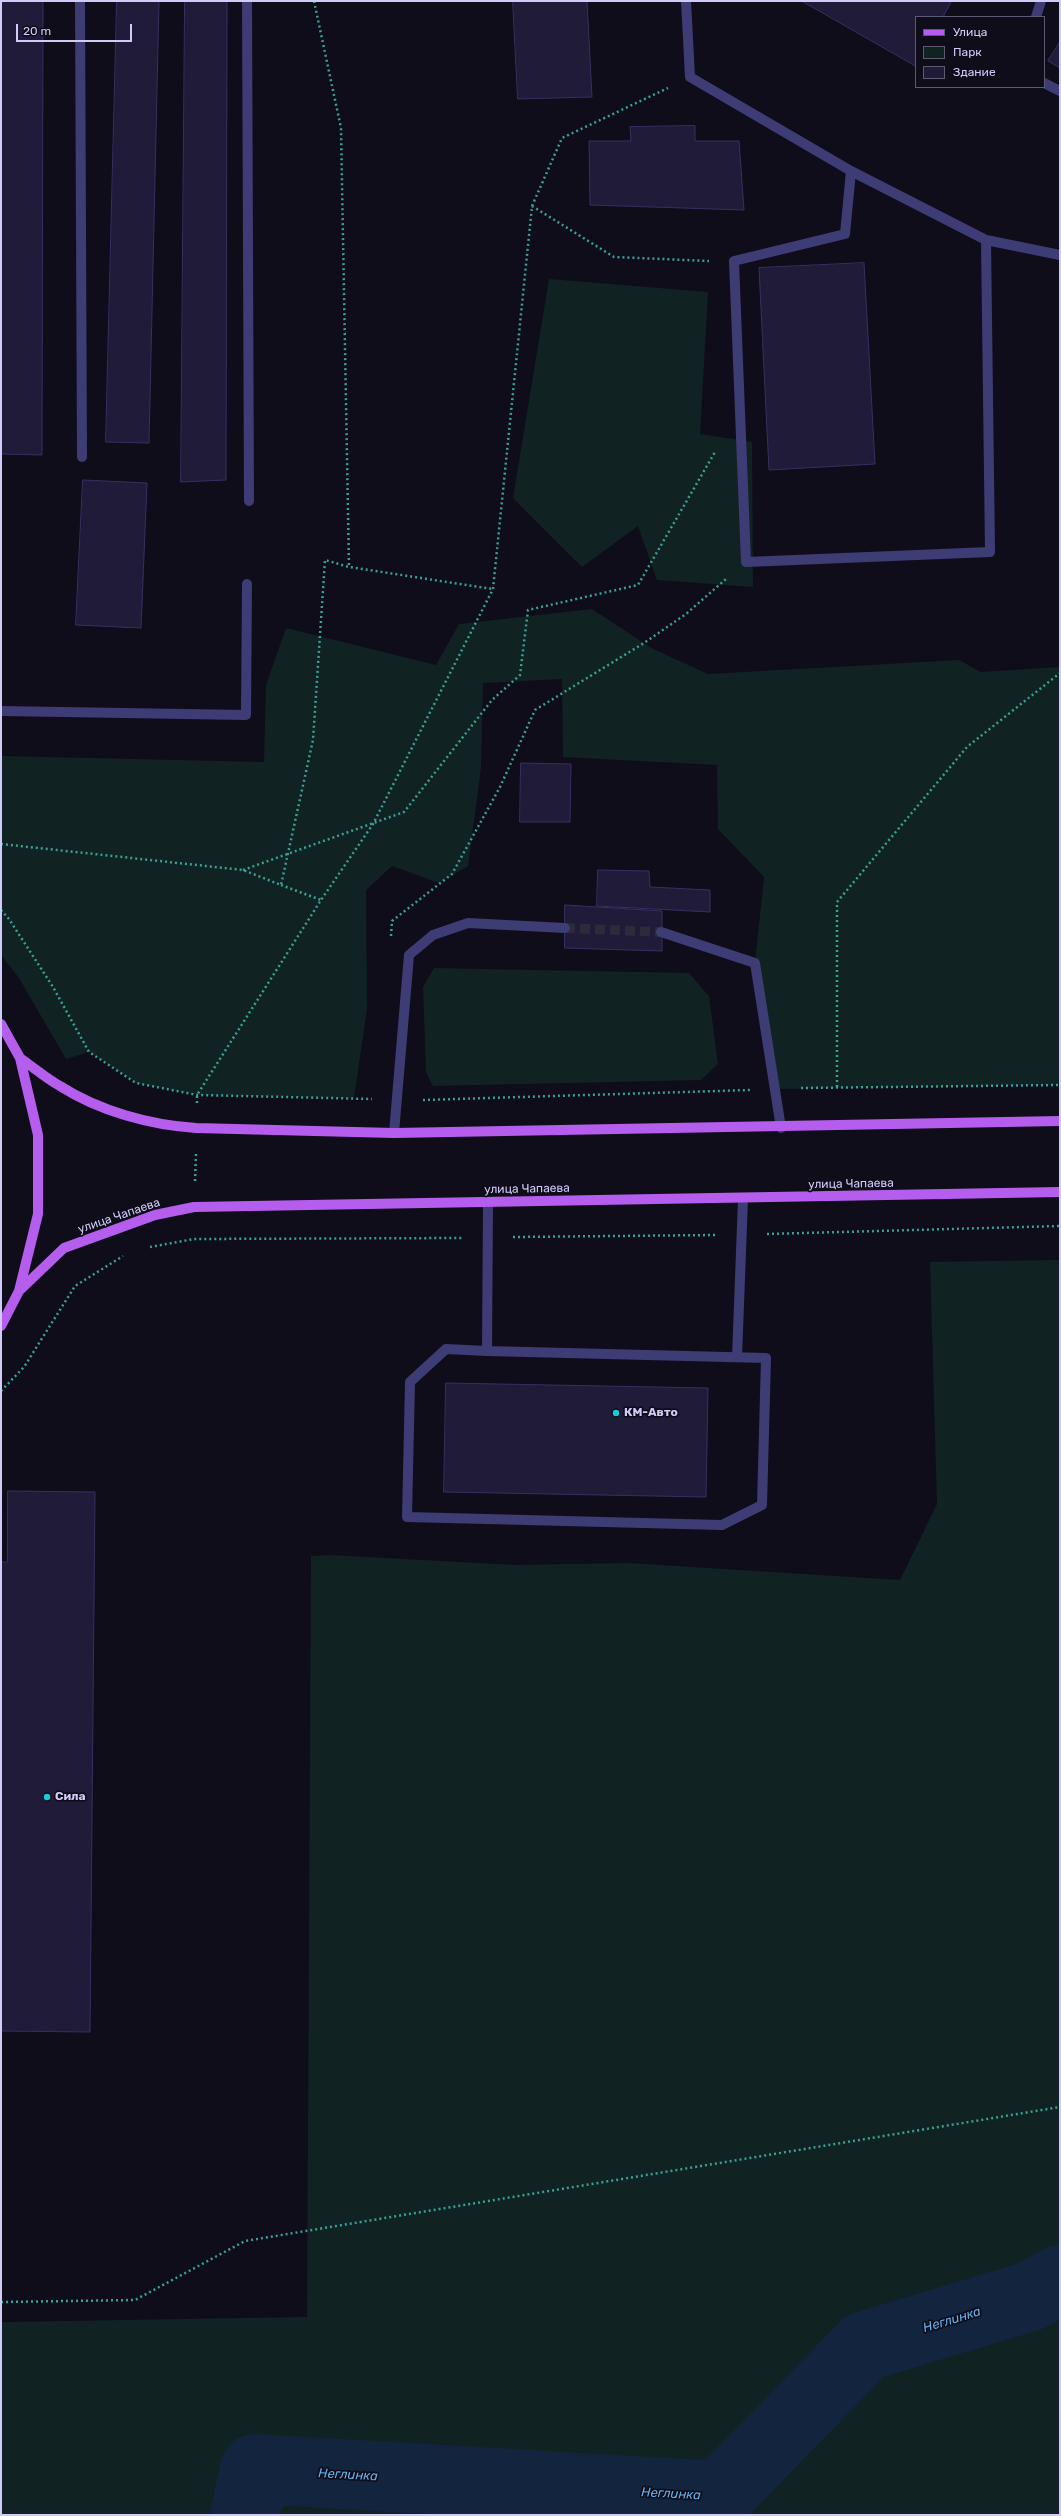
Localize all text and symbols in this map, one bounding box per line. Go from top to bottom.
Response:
scale bar [18,16,134,42]
legend [915,16,1045,88]
text: 20 m [23,24,51,38]
text: Улица [953,25,987,39]
text: Парк [953,45,982,59]
text: Здание [953,65,996,79]
street label: улица Чапаева [808,1176,894,1192]
street label: улица Чапаева [484,1181,570,1197]
street label: улица Чапаева [76,1195,162,1237]
place label: КМ-Авто [624,1406,678,1420]
marker: КМ-Авто [611,1408,621,1418]
place label: Сила [55,1790,86,1804]
marker: Сила [42,1792,52,1802]
water label: Неглинка [921,2304,983,2336]
water label: Неглинка [318,2466,378,2484]
water label: Неглинка [641,2485,701,2503]

